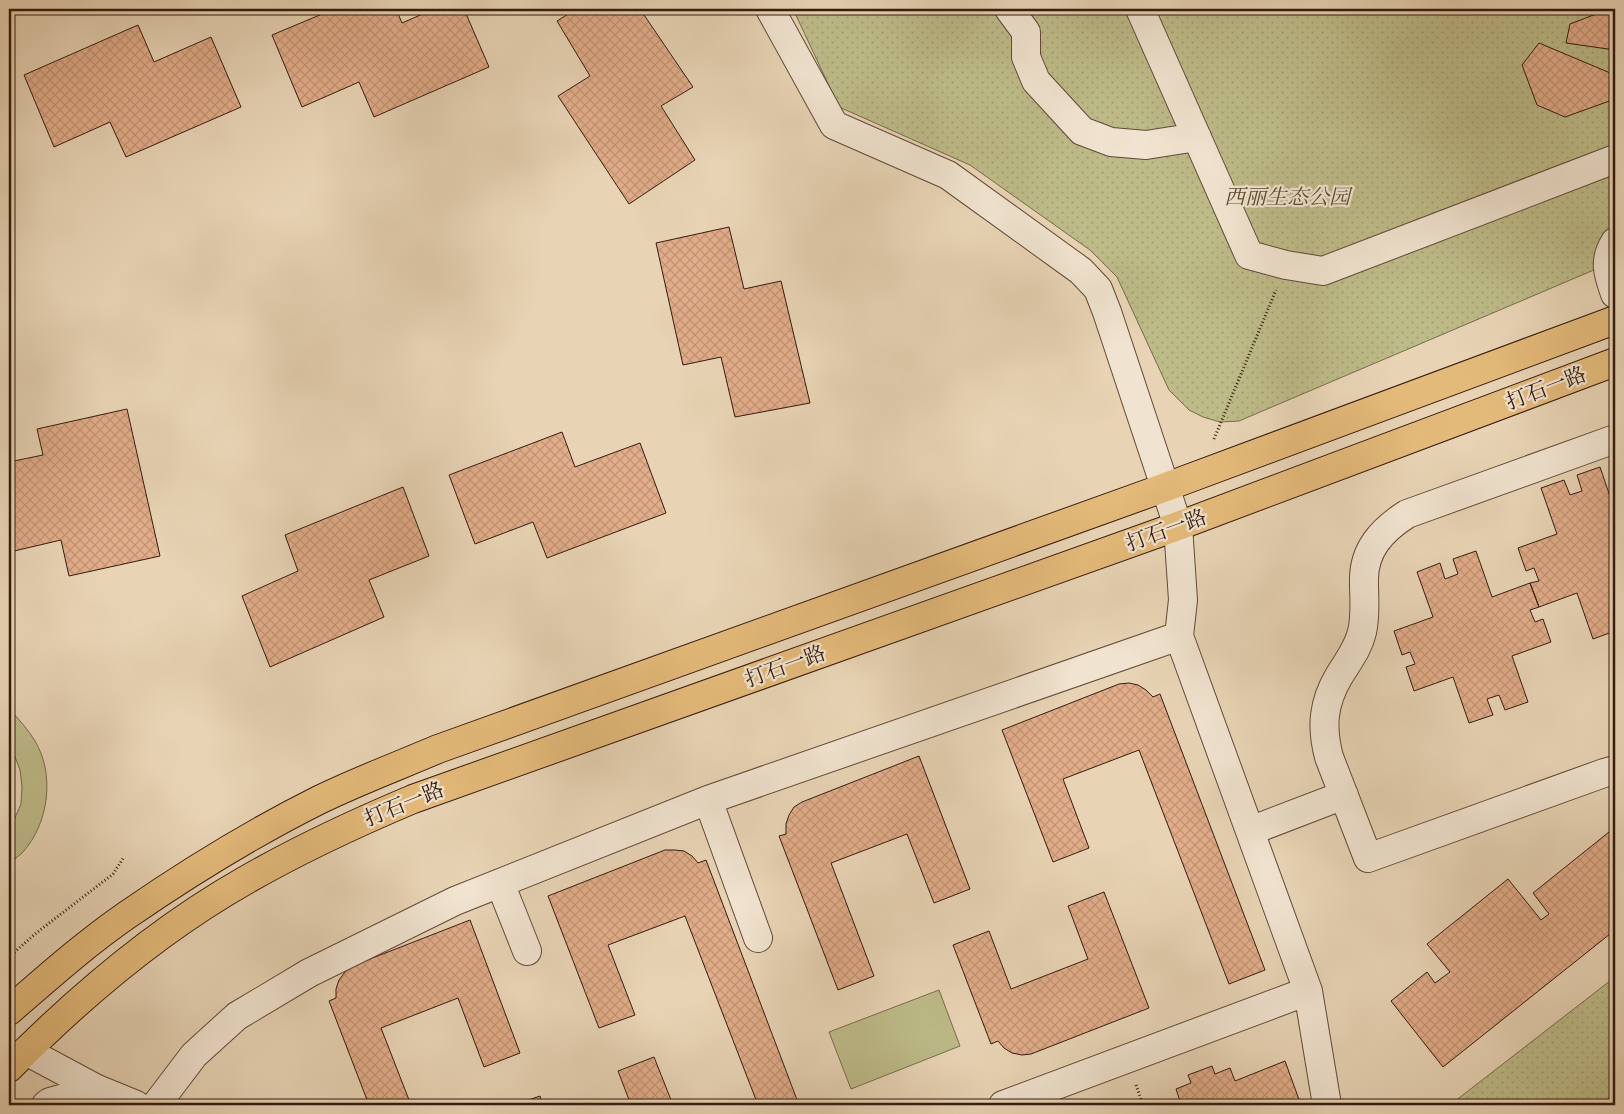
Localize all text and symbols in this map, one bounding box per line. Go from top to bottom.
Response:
park label: 西丽生态公园 [1224,183,1353,212]
street label: 打石一路 [1502,360,1591,417]
street label: 打石一路 [1122,502,1211,558]
street label: 打石一路 [741,638,830,694]
street label: 打石一路 [360,775,449,834]

